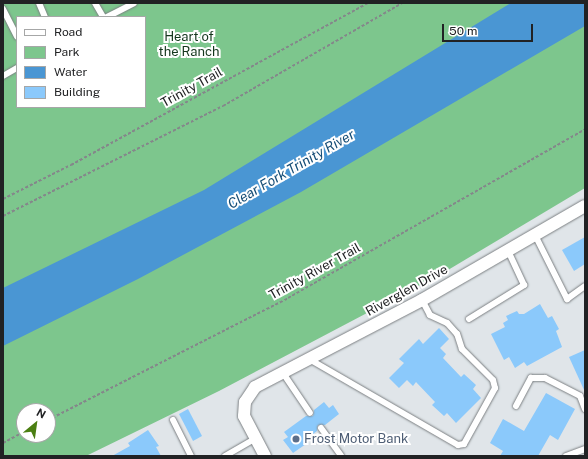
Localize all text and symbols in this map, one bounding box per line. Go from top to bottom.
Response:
legend [16,16,146,108]
scale bar [444,16,535,42]
text: 50 m [449,24,477,38]
text: Road [54,25,82,39]
park label: Heart of the Ranch [159,30,219,61]
text: Park [54,45,80,59]
text: Water [54,65,87,79]
street label: Trinity Trail [158,65,226,111]
text: Building [54,85,100,99]
water label: Clear Fork Trinity River [225,126,357,212]
street label: Trinity River Trail [267,240,363,304]
street label: Riverglen Drive [363,262,451,320]
north arrow [16,403,56,443]
text: N [35,406,48,421]
place label: Frost Motor Bank [304,431,408,447]
marker: Frost Motor Bank [291,434,301,444]

